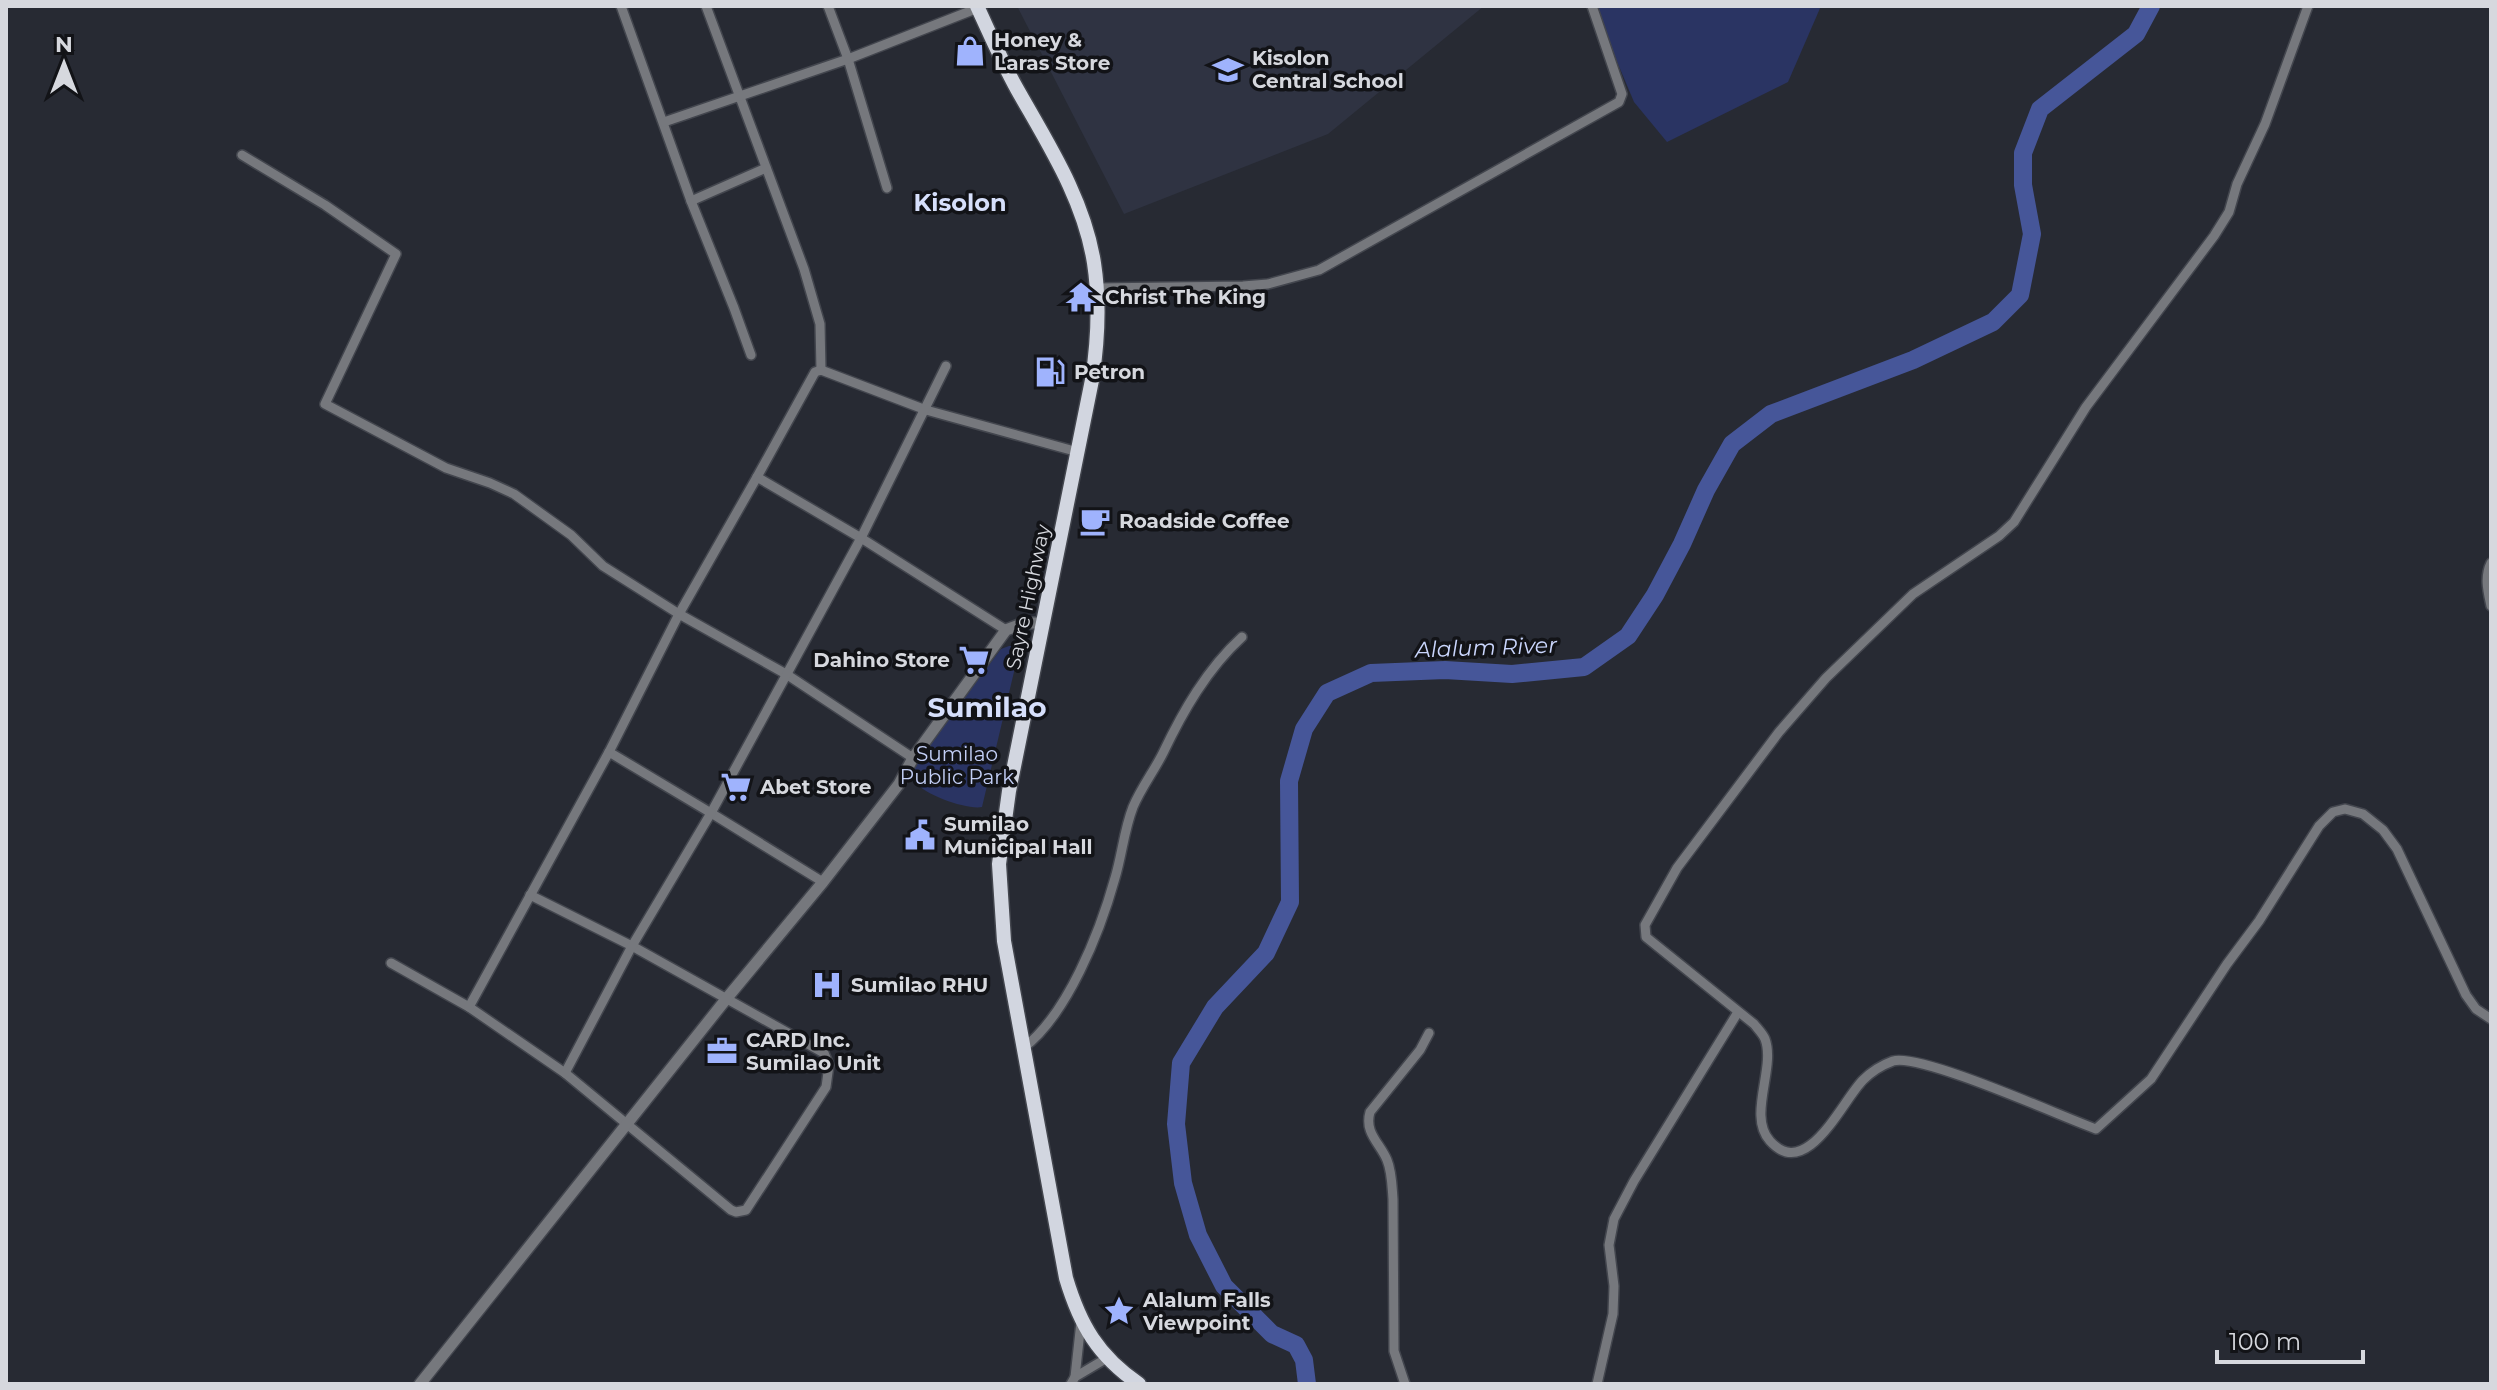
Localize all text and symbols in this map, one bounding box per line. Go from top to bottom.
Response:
north arrow [24,24,104,104]
place label: Honey & Laras Store [994,28,1110,75]
text: N [55,31,73,58]
shop icon: Honey & Laras Store [953,34,987,68]
place label: Kisolon Central School [1252,46,1404,93]
school or university icon: Kisolon Central School [1211,53,1245,87]
district label: Kisolon [914,188,1006,217]
temple icon: Christ The King [1064,280,1098,314]
place label: Christ The King [1105,285,1266,309]
fuel station icon: Petron [1033,355,1067,389]
place label: Petron [1074,360,1145,384]
cafe icon: Roadside Coffee [1078,504,1112,538]
place label: Roadside Coffee [1119,509,1290,533]
street label: Sayre Highway [1001,522,1055,672]
water label: Alalum River [1413,631,1559,664]
supermarket icon: Dahino Store [957,643,991,677]
place label: Dahino Store [813,648,950,672]
district label: Sumilao [927,690,1047,724]
park label: Sumilao Public Park [900,742,1014,789]
supermarket icon: Abet Store [719,770,753,804]
place label: Abet Store [759,775,871,799]
place label: Sumilao Municipal Hall [944,812,1093,859]
public building icon: Sumilao Municipal Hall [903,818,937,852]
hospital icon: Sumilao RHU [810,968,844,1002]
place label: Sumilao RHU [851,973,988,997]
place label: CARD Inc. Sumilao Unit [746,1028,881,1075]
office icon: CARD Inc. Sumilao Unit [705,1034,739,1068]
place label: Alalum Falls Viewpoint [1142,1288,1271,1335]
place icon: Alalum Falls Viewpoint [1102,1294,1136,1328]
scale bar [2217,1314,2363,1364]
text: 100 m [2229,1327,2301,1356]

